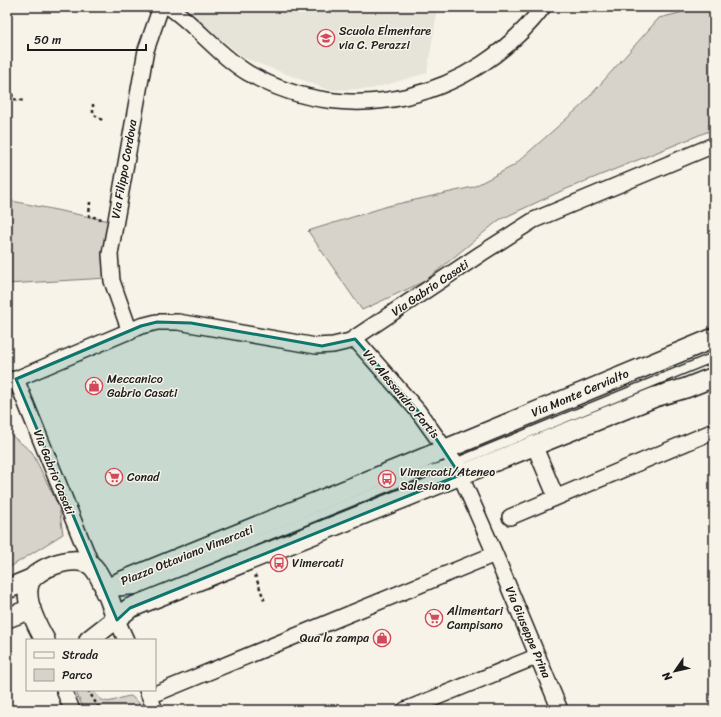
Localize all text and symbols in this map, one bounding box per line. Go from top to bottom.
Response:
place label: Scuola Elmentare via C. Perazzi [339,20,431,56]
scale bar [28,26,146,52]
school or university icon: Scuola Elmentare via C. Perazzi [316,28,336,48]
text: 50 m [34,29,61,51]
street label: Via Filippo Cordova [104,117,144,220]
street label: Via Gabrio Casati [386,253,474,322]
street label: Via Alessandro Fortis [357,344,445,444]
street label: Via Monte Cervialto [528,362,632,424]
place label: Meccanico Gabrio Casati [107,368,178,404]
shop icon: Meccanico Gabrio Casati [84,376,104,396]
street label: Via Gabrio Casati [27,426,81,519]
place label: Vimercati/Ateneo Salesiano [400,461,495,497]
place label: Conad [127,466,160,488]
supermarket icon: Conad [104,467,124,487]
bus stop icon: Vimercati/Ateneo Salesiano [377,469,397,489]
street label: Piazza Ottaviano Vimercati [117,518,257,592]
place label: Vimercati [292,552,344,574]
bus stop icon: Vimercati [269,553,289,573]
street label: Via Giuseppe Prina [499,583,558,682]
place label: Alimentari Campisano [446,600,504,636]
supermarket icon: Alimentari Campisano [424,608,444,628]
place label: Qua la zampa [300,627,370,649]
shop icon: Qua la zampa [372,628,392,648]
legend [26,639,156,691]
text: Strada [62,644,99,666]
north arrow [655,651,695,691]
text: Parco [62,664,92,686]
text: N [657,668,678,686]

